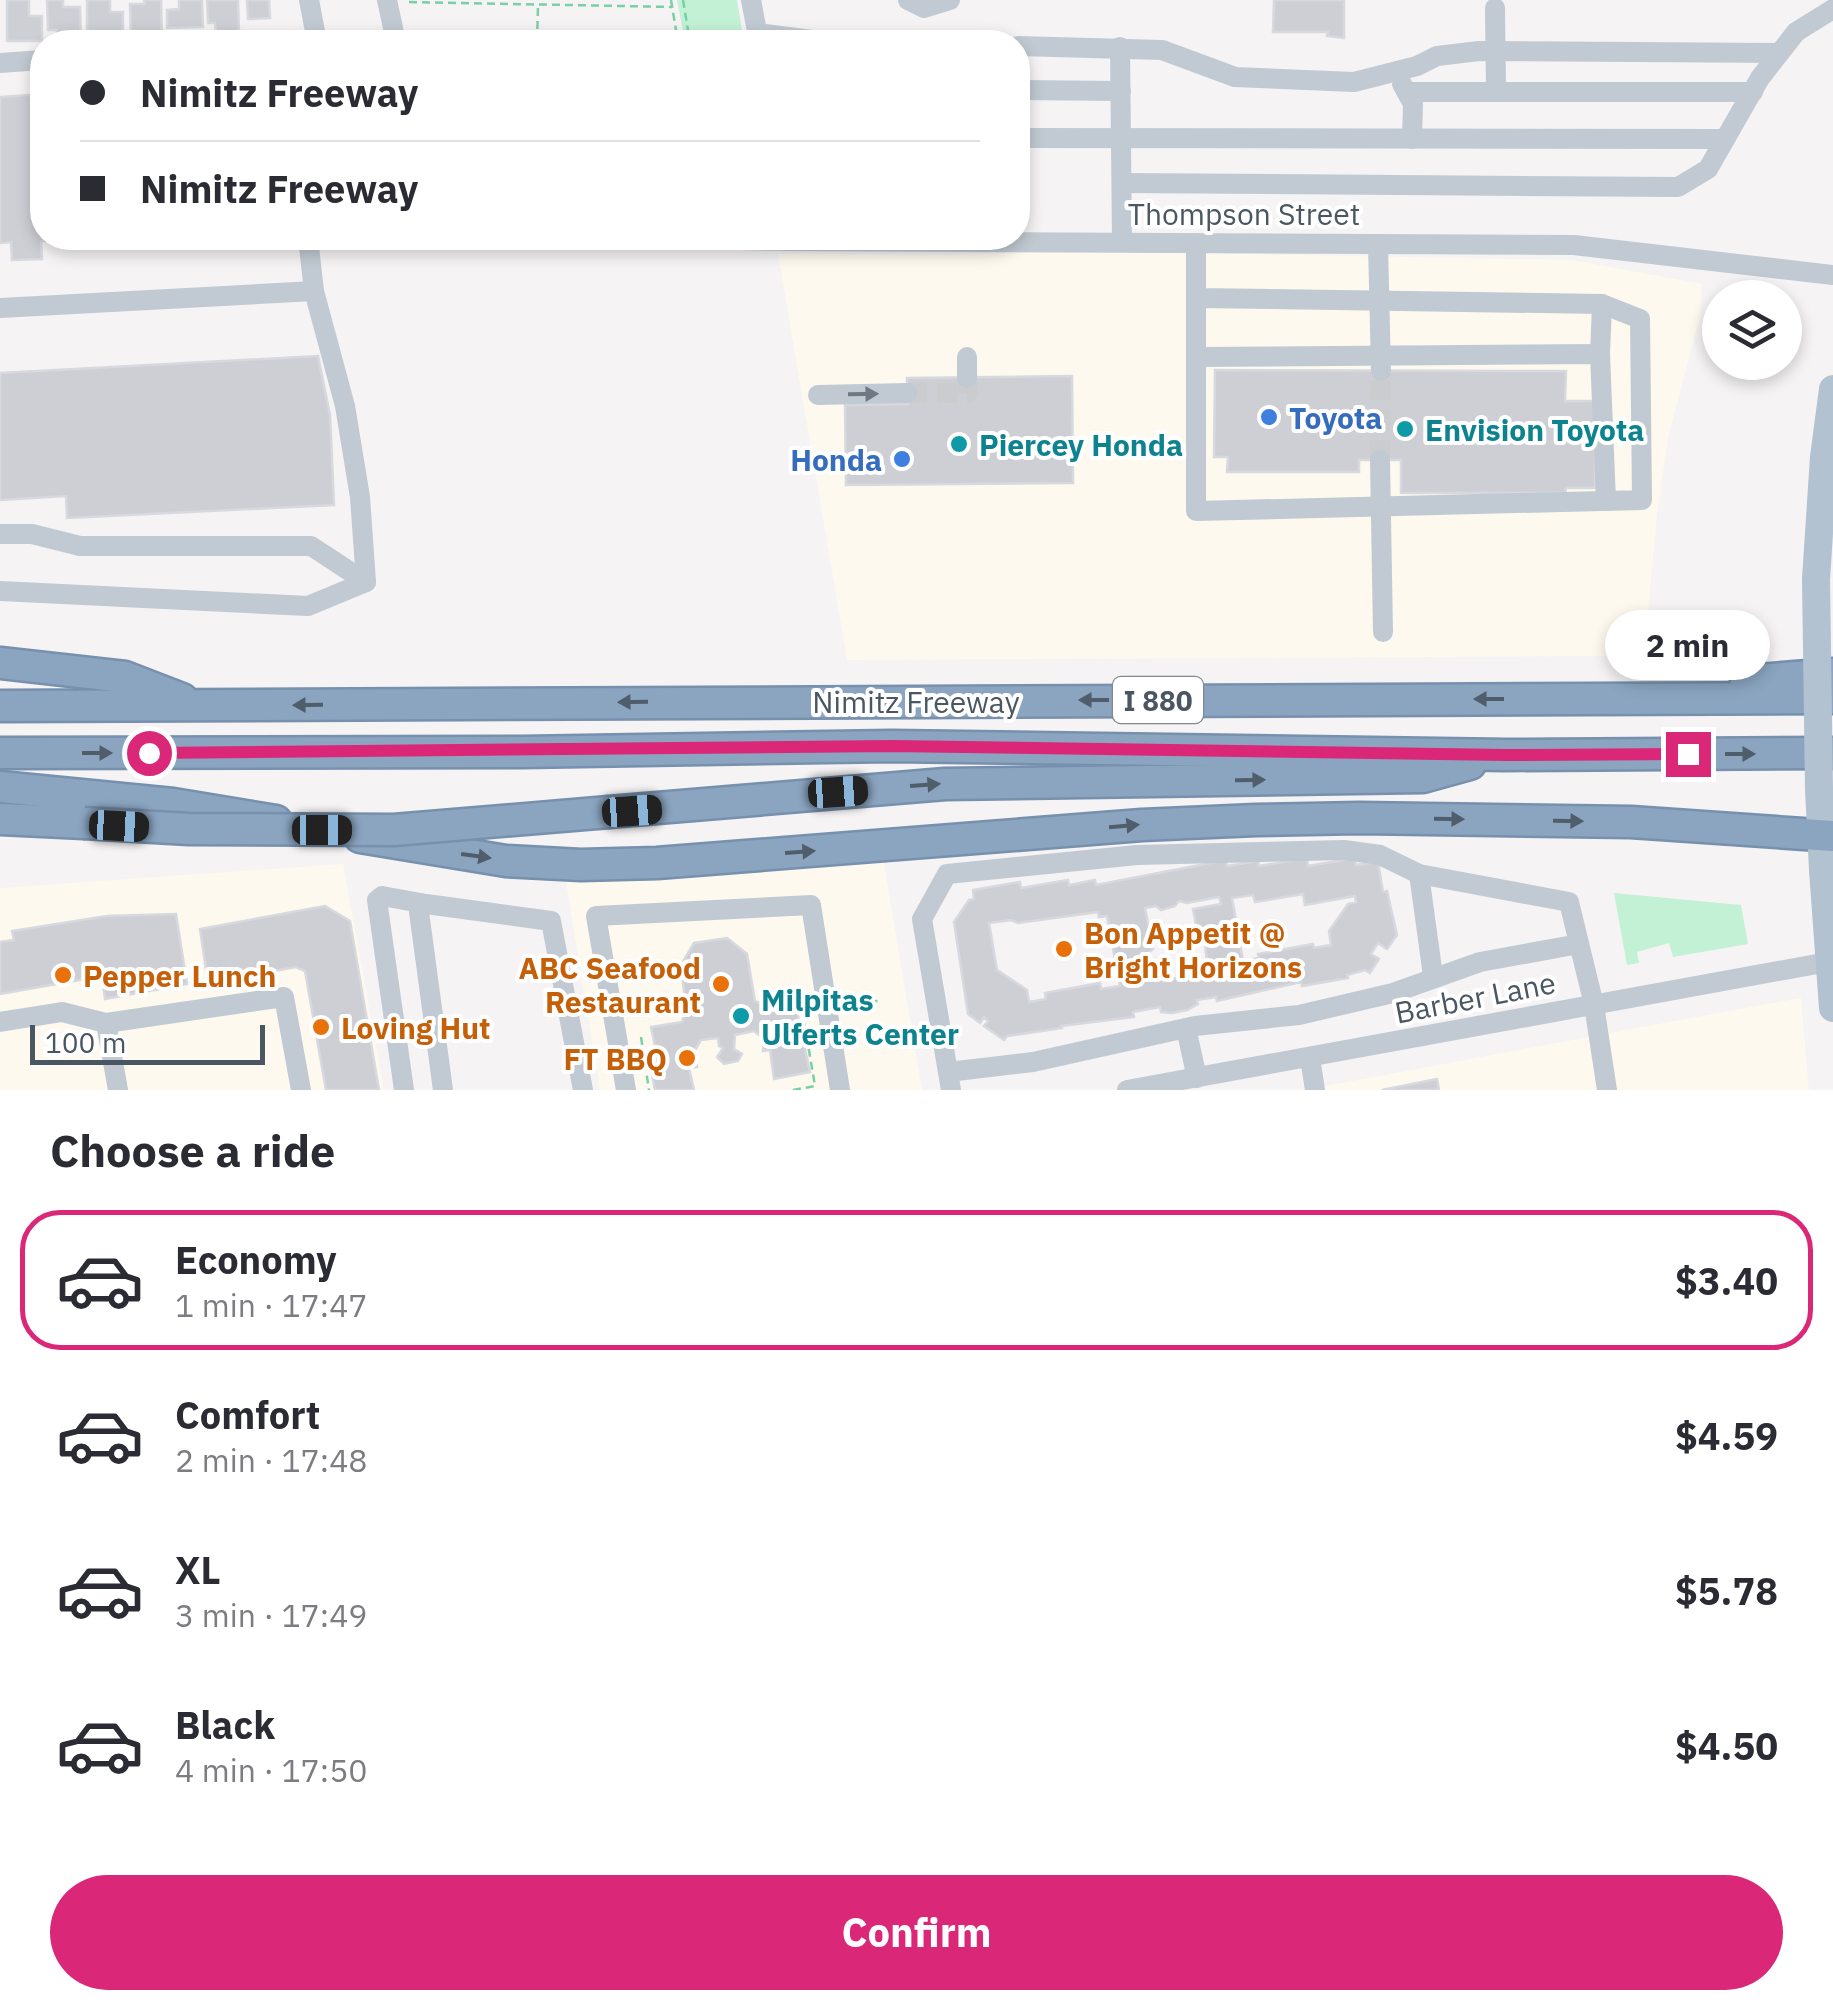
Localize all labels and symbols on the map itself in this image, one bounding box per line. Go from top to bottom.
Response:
street label: Thompson Street [1128,194,1360,233]
one-way arrow [847,386,879,402]
place label: Toyota [1289,398,1382,437]
marker: Toyota [1258,406,1280,428]
place label: Envision Toyota [1425,410,1644,449]
marker: Envision Toyota [1394,418,1416,440]
place label: Piercey Honda [979,425,1183,464]
marker: Piercey Honda [948,433,970,455]
place label: Honda [790,440,882,479]
marker: Honda [891,448,913,470]
callout: 2 min [1606,609,1770,679]
road number: I 880 [1113,677,1203,723]
street label: Nimitz Freeway [812,682,1020,721]
one-way arrow [1472,691,1504,707]
one-way arrow [1077,692,1109,708]
one-way arrow [616,694,648,710]
one-way arrow [291,697,323,713]
route start [127,731,172,776]
route end [1666,732,1711,777]
one-way arrow [82,745,114,761]
one-way arrow [1724,746,1756,762]
one-way arrow [1235,772,1267,788]
car [807,775,869,809]
one-way arrow [910,777,942,793]
car [601,794,663,828]
car [88,809,150,843]
one-way arrow [1434,812,1466,828]
one-way arrow [1553,813,1585,829]
car [292,815,352,845]
one-way arrow [1109,818,1141,834]
one-way arrow [785,843,817,859]
one-way arrow [461,849,493,865]
place label: Bon Appetit @ Bright Horizons [1084,913,1302,986]
marker: Bon Appetit @ Bright Horizons [1053,938,1075,960]
place label: ABC Seafood Restaurant [518,948,701,1021]
place label: Pepper Lunch [83,956,276,995]
street label: Barber Lane [1391,962,1559,1032]
marker: Pepper Lunch [52,964,74,986]
marker: ABC Seafood Restaurant [710,973,732,995]
place label: Milpitas Ulferts Center [761,980,959,1053]
marker: Milpitas Ulferts Center [730,1005,752,1027]
place label: Loving Hut [341,1008,491,1047]
marker: Loving Hut [310,1016,332,1038]
scale bar [30,1020,265,1064]
place label: FT BBQ [563,1039,667,1078]
marker: FT BBQ [676,1047,698,1069]

